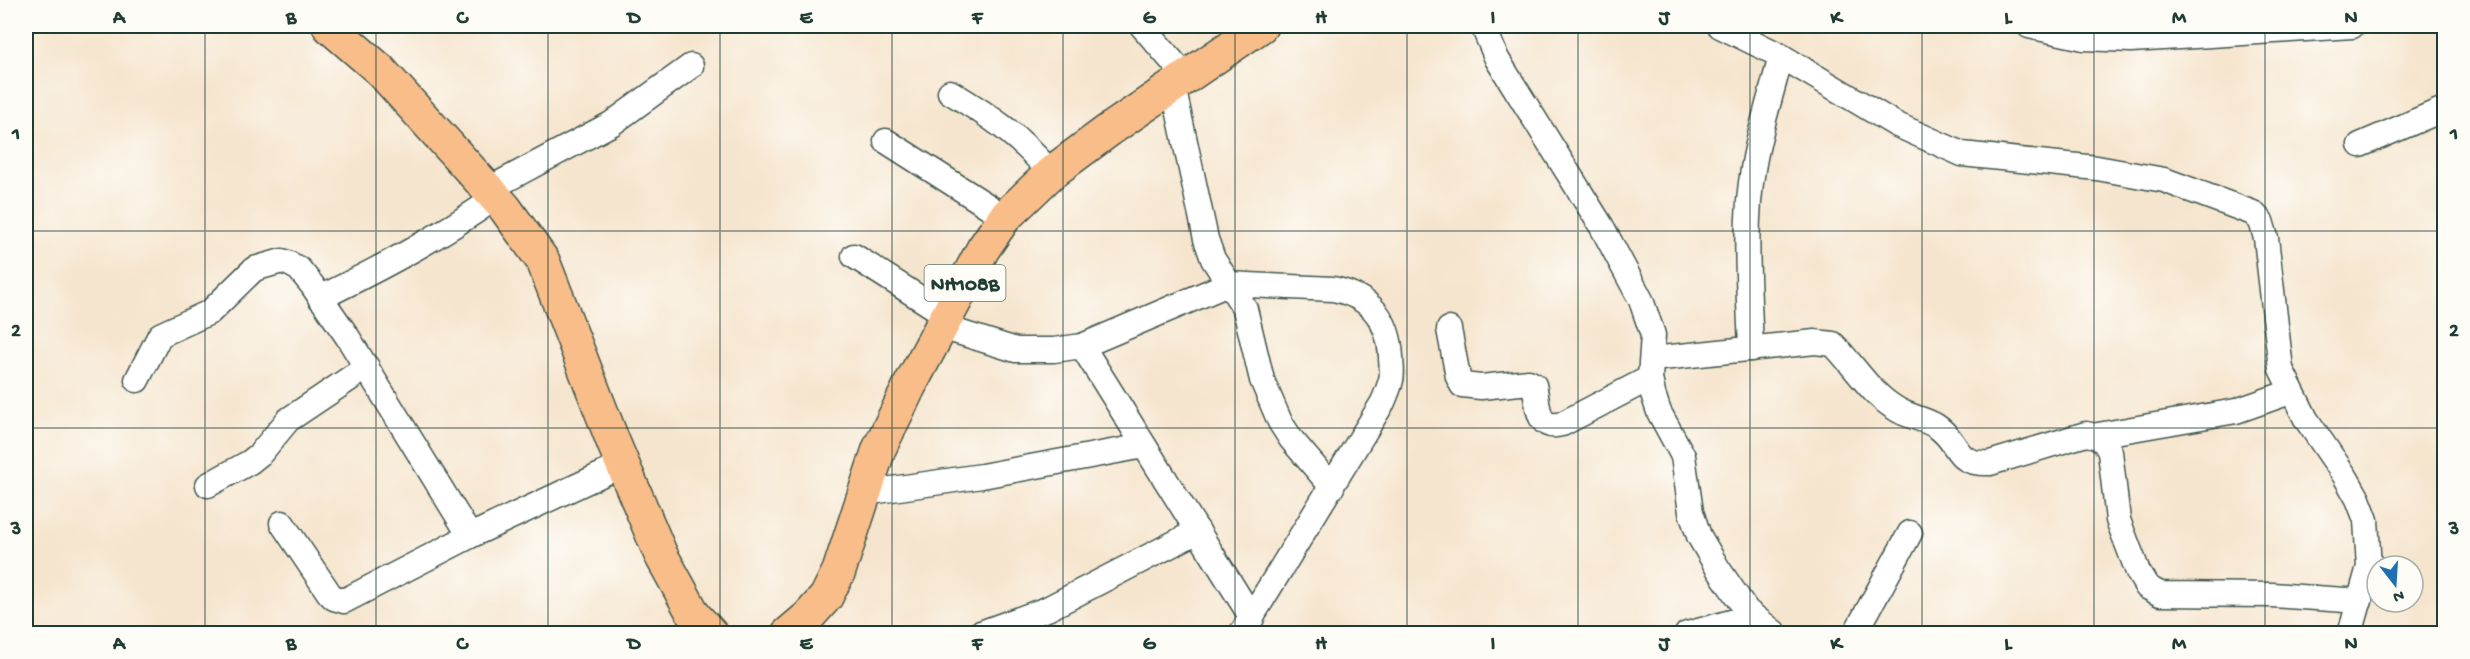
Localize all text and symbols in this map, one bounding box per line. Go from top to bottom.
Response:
text: A [112,8,127,31]
text: B [285,8,297,31]
text: C [456,8,470,31]
text: D [625,8,641,31]
text: E [800,8,814,31]
text: F [971,8,984,31]
text: G [1143,8,1157,31]
text: H [1315,8,1327,31]
text: I [1491,8,1496,31]
text: J [1658,8,1671,31]
text: K [1829,8,1844,31]
text: L [2004,8,2013,31]
text: M [2172,8,2187,31]
text: N [2344,8,2358,31]
text: 1 [11,124,20,147]
text: 1 [2449,124,2458,147]
road number: NH108B [924,265,1006,301]
text: 2 [11,321,21,344]
text: 2 [2449,321,2459,344]
text: 3 [10,519,21,542]
text: 3 [2448,519,2459,542]
north arrow [2365,554,2425,614]
text: N [2390,584,2406,606]
text: A [112,634,127,657]
text: B [285,634,297,657]
text: C [456,634,470,657]
text: D [625,634,641,657]
text: E [800,634,814,657]
text: F [971,634,984,657]
text: G [1143,634,1157,657]
text: H [1315,634,1327,657]
text: I [1491,634,1496,657]
text: J [1658,634,1671,657]
text: K [1829,634,1844,657]
text: L [2004,634,2013,657]
text: M [2172,634,2187,657]
text: N [2344,634,2358,657]

